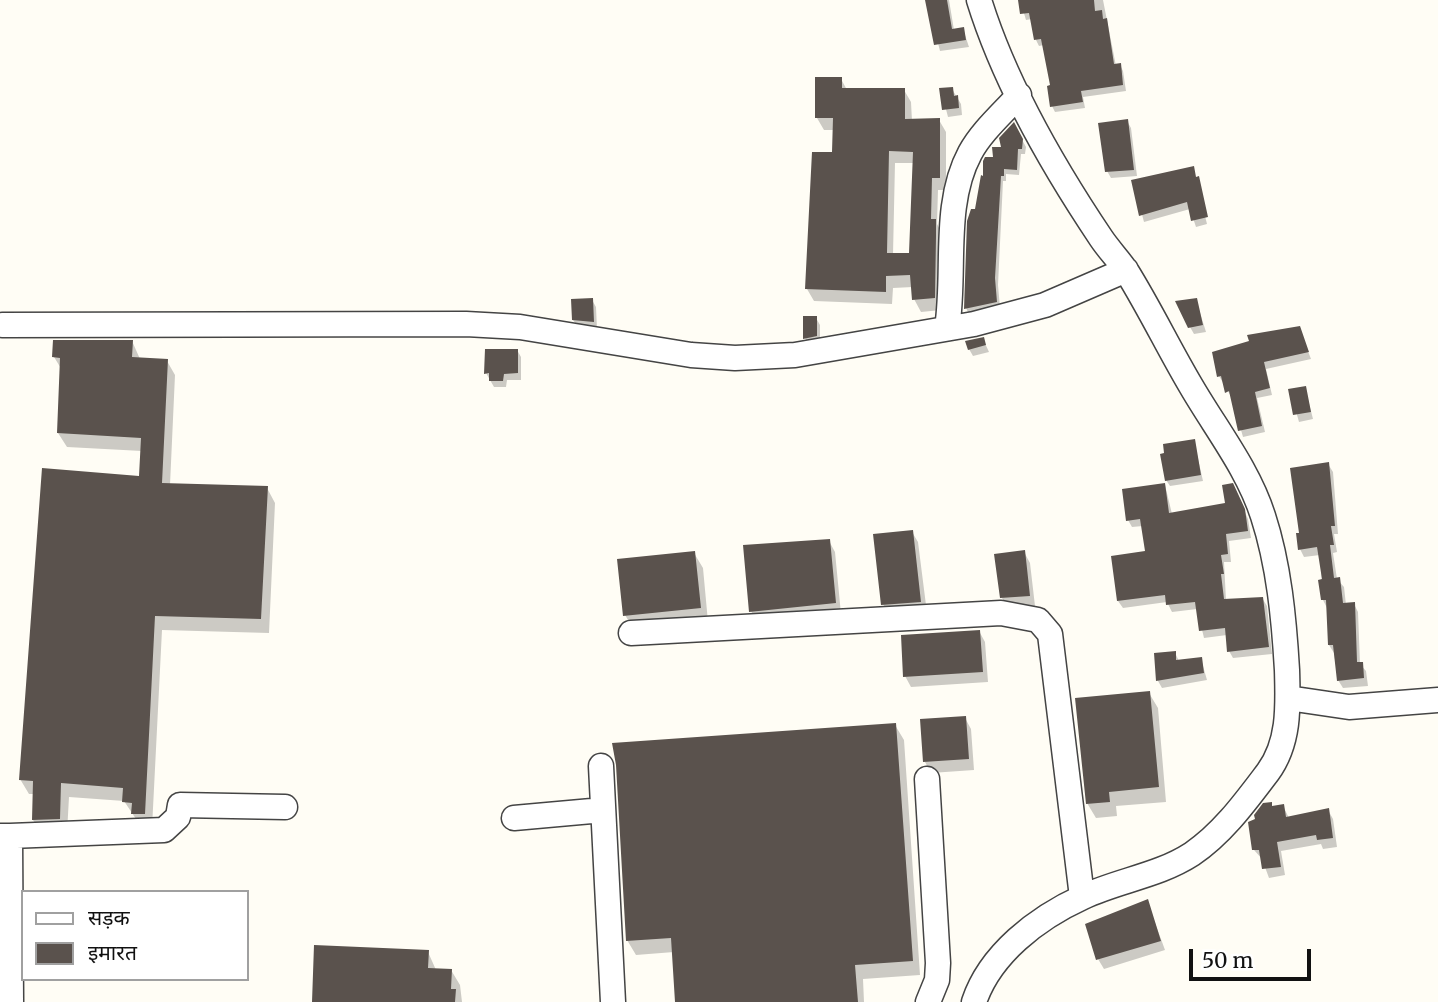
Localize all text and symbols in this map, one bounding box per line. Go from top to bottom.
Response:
legend [21,890,248,981]
text: सड़क [88,904,130,931]
scale bar [1193,936,1316,980]
text: इमारत [88,939,137,966]
text: 50 m [1202,947,1253,974]

